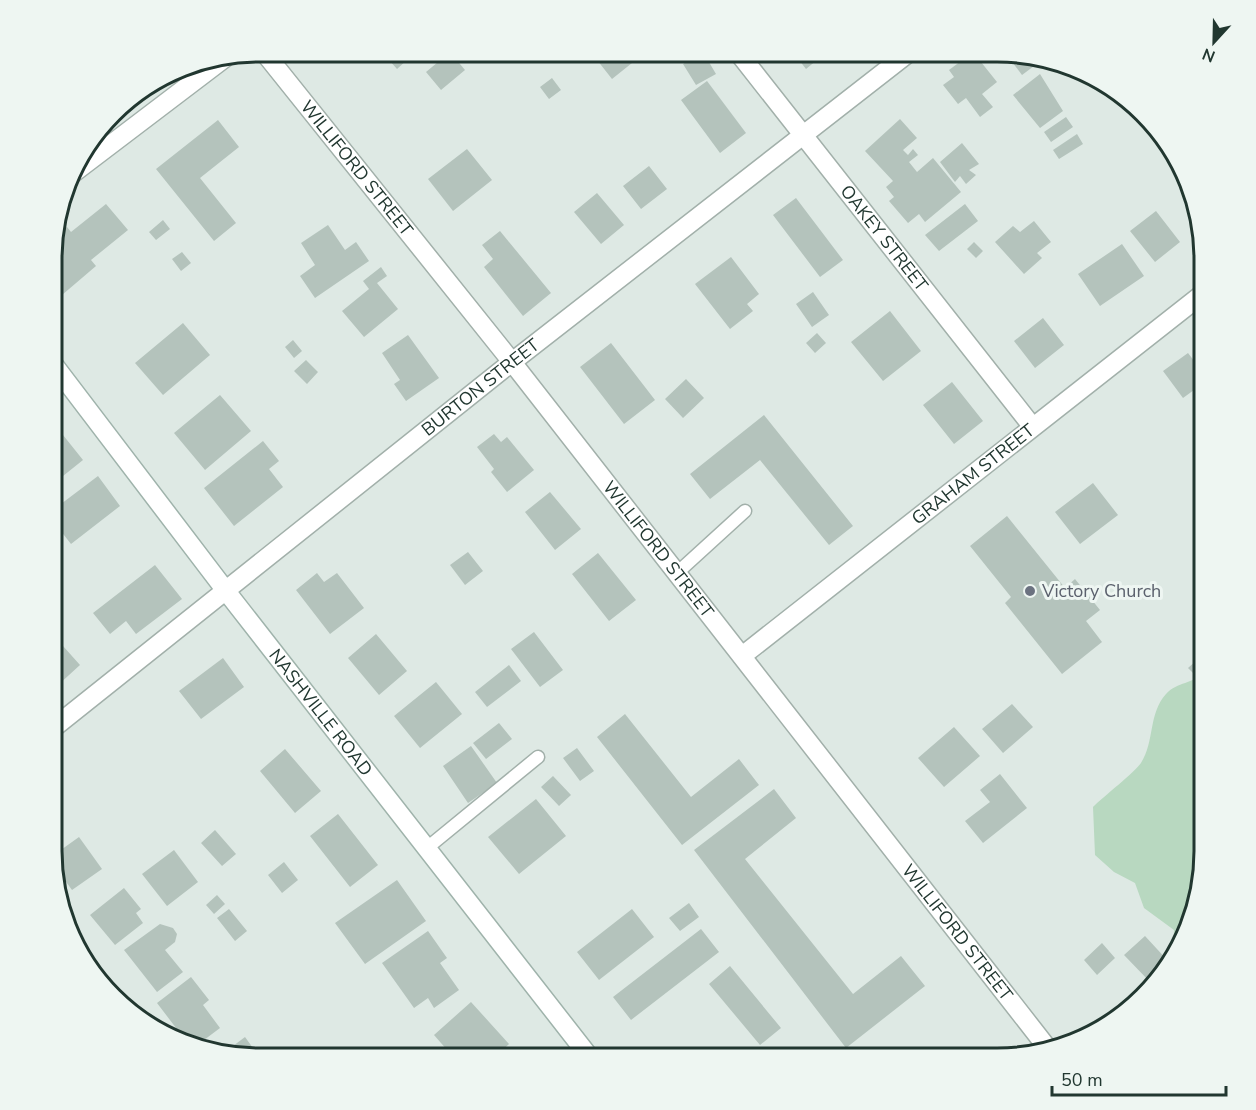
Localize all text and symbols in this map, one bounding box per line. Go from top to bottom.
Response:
north arrow [1184,12,1244,72]
text: N [1199,43,1218,67]
street label: WILLIFORD STREET [295,95,419,241]
street label: OAKEY STREET [835,180,934,296]
street label: BURTON STREET [417,333,544,442]
street label: GRAHAM STREET [907,418,1040,530]
street label: WILLIFORD STREET [597,476,719,623]
place label: Victory Church [1041,579,1161,603]
marker: Victory Church [1023,584,1037,598]
street label: NASHVILLE ROAD [264,644,378,781]
street label: WILLIFORD STREET [896,859,1018,1006]
scale bar [1052,1059,1226,1097]
text: 50 m [1061,1068,1103,1092]

